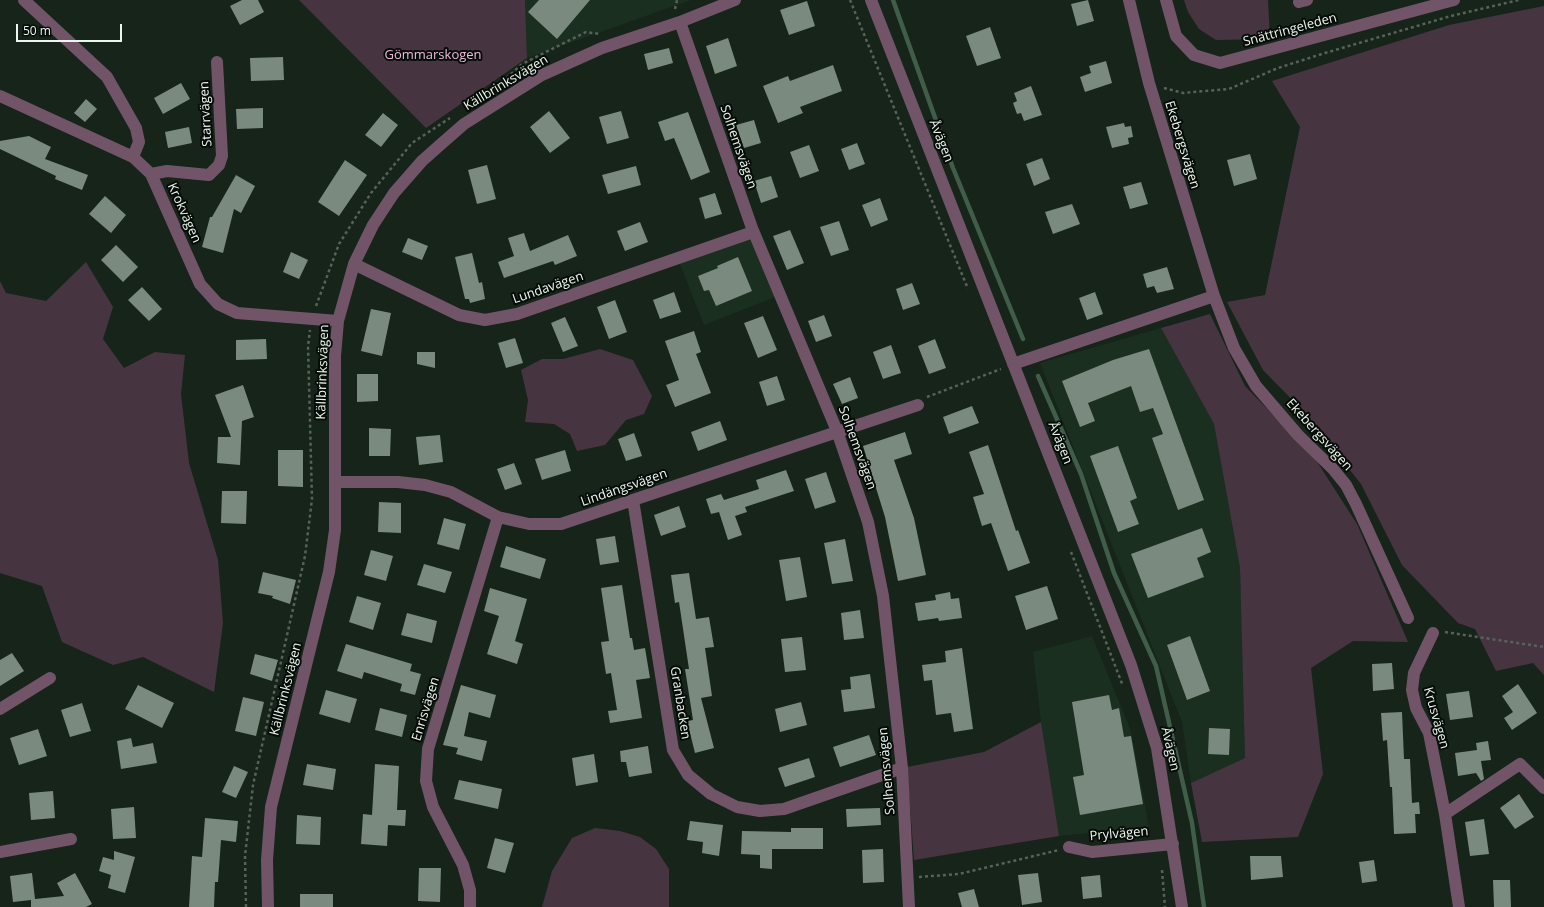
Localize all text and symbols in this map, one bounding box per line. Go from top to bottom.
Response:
street label: Snättringeleden [1241,10,1339,50]
scale bar [18,16,124,42]
text: 50 m [23,22,51,39]
park label: Gömmarskogen [384,47,482,63]
street label: Källbrinksvägen [461,52,551,114]
street label: Starrvägen [196,81,216,147]
street label: Ekebergsvägen [1161,99,1203,191]
street label: Solhemsvägen [716,103,760,191]
street label: Åvägen [925,118,957,164]
street label: Krokvägen [164,181,204,245]
street label: Lundavägen [510,269,586,307]
street label: Källbrinksvägen [314,324,332,420]
street label: Ekebergsvägen [1283,396,1355,474]
street label: Solhemsvägen [835,404,879,492]
street label: Åvägen [1044,420,1076,466]
street label: Lindängsvägen [579,466,669,510]
street label: Källbrinksvägen [267,641,305,737]
street label: Granbacken [667,665,693,741]
street label: Enrisvägen [409,675,443,743]
street label: Krusvägen [1420,685,1452,751]
street label: Åvägen [1157,726,1183,772]
street label: Solhemsvägen [875,727,899,815]
street label: Prylvägen [1089,824,1149,844]

